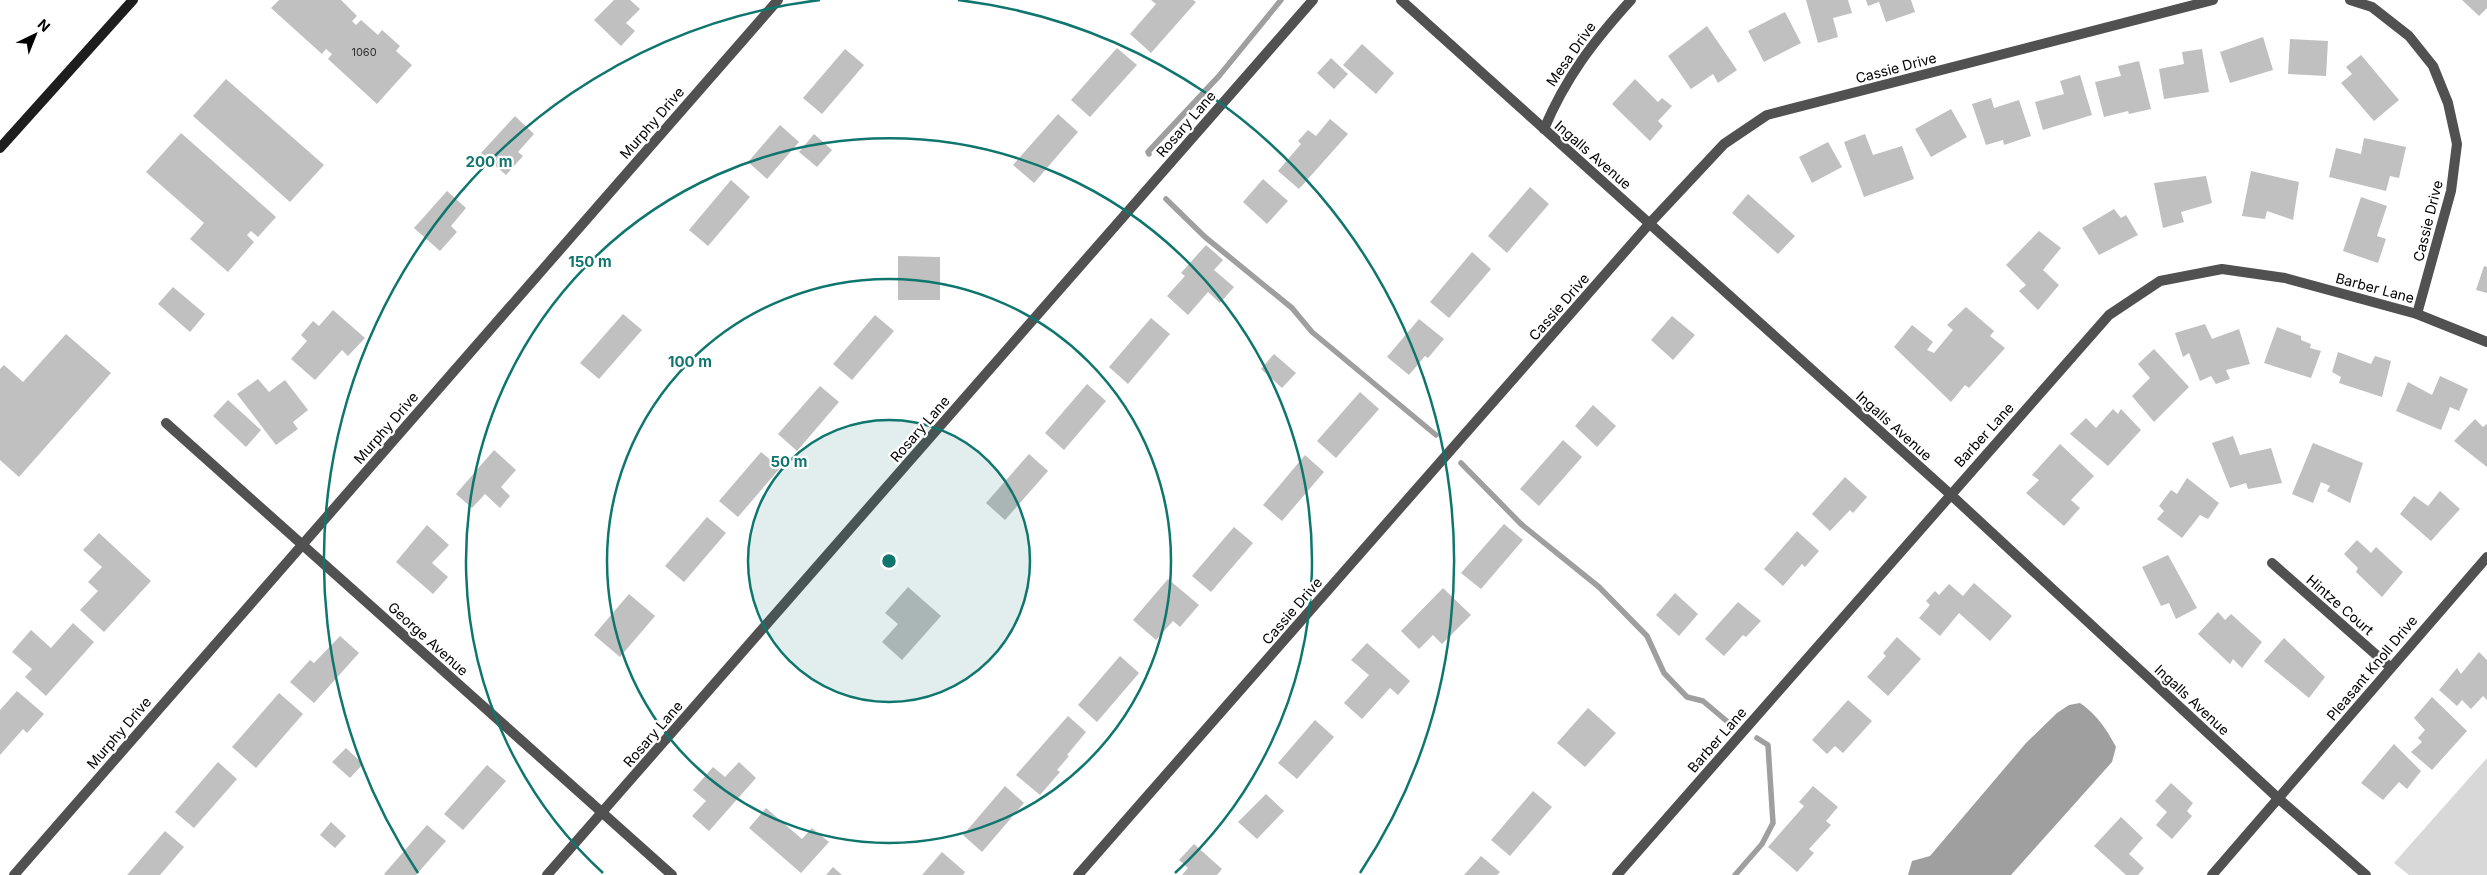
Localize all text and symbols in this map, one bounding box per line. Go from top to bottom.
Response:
north arrow [10,10,60,60]
text: N [35,15,54,35]
street label: Mesa Drive [1542,18,1599,89]
house number: 1060 [351,45,377,59]
street label: Cassie Drive [1854,49,1938,86]
street label: Murphy Drive [616,83,687,162]
street label: Rosary Lane [1152,87,1219,160]
street label: Ingalls Avenue [1552,117,1635,192]
text: 200 m [466,152,512,171]
street label: Cassie Drive [2409,179,2446,263]
text: 150 m [568,252,612,271]
street label: Barber Lane [2334,269,2416,306]
street label: Cassie Drive [1525,270,1592,344]
text: 100 m [668,352,712,371]
street label: Ingalls Avenue [1853,387,1936,464]
street label: Murphy Drive [350,388,421,467]
street label: Rosary Lane [886,392,953,465]
street label: Barber Lane [1950,399,2017,470]
text: 50 m [771,452,807,471]
centre of rings [880,552,898,570]
street label: Hintze Court [2303,571,2378,639]
street label: Cassie Drive [1258,574,1325,648]
street label: George Avenue [385,598,472,679]
street label: Pleasant Knoll Drive [2323,612,2421,724]
street label: Ingalls Avenue [2152,661,2233,739]
street label: Murphy Drive [83,693,154,772]
street label: Rosary Lane [619,697,686,770]
street label: Barber Lane [1684,704,1750,776]

